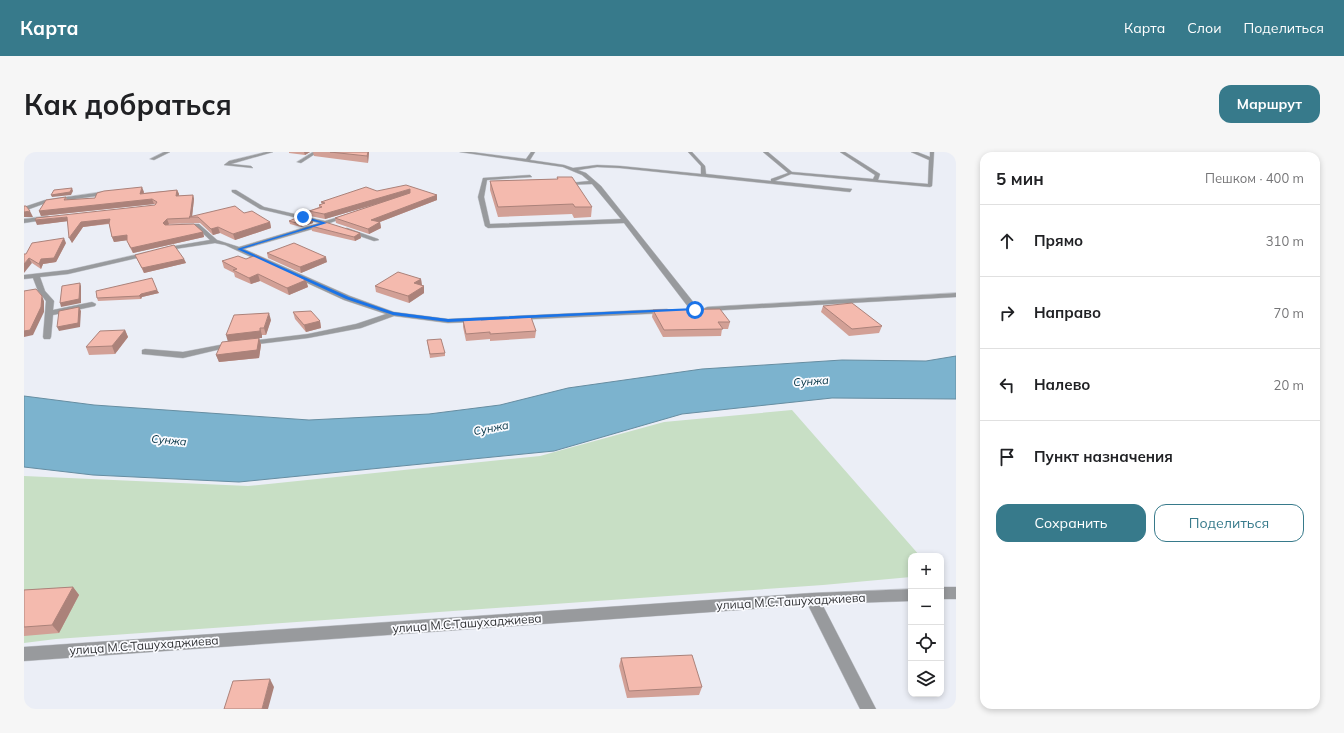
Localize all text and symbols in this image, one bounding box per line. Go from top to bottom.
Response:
text: Карта [20,16,78,40]
text: Карта [1124,19,1165,37]
text: Слои [1187,19,1222,37]
text: Поделиться [1244,19,1324,37]
button: Маршрут [1219,85,1320,123]
text: Как добраться [24,87,232,122]
text: 5 мин [996,168,1044,189]
text: Пешком · 400 m [1205,170,1304,186]
route end [294,208,312,226]
icon: ahead [996,230,1018,252]
text: Прямо [1034,231,1083,250]
text: 310 m [1266,233,1304,249]
route start [686,301,704,319]
icon: right [996,302,1018,324]
text: Направо [1034,303,1101,322]
text: 70 m [1274,305,1304,321]
water label: Сунжа [793,373,829,389]
icon: left [996,374,1018,396]
text: Налево [1034,375,1090,394]
text: 20 m [1274,377,1304,393]
water label: Сунжа [472,418,510,438]
water label: Сунжа [151,431,188,449]
icon: arrive [996,446,1018,468]
text: Пункт назначения [1034,447,1173,466]
button: Сохранить [996,504,1146,542]
button: Поделиться [1154,504,1304,542]
map controls [908,553,944,697]
button: + [908,553,944,589]
button: − [908,589,944,625]
street label: улица М.С.Ташухаджиева [716,590,866,612]
street label: улица М.С.Ташухаджиева [392,610,542,636]
button: locate [908,625,944,661]
street label: улица М.С.Ташухаджиева [69,632,219,658]
button: layers [908,661,944,697]

